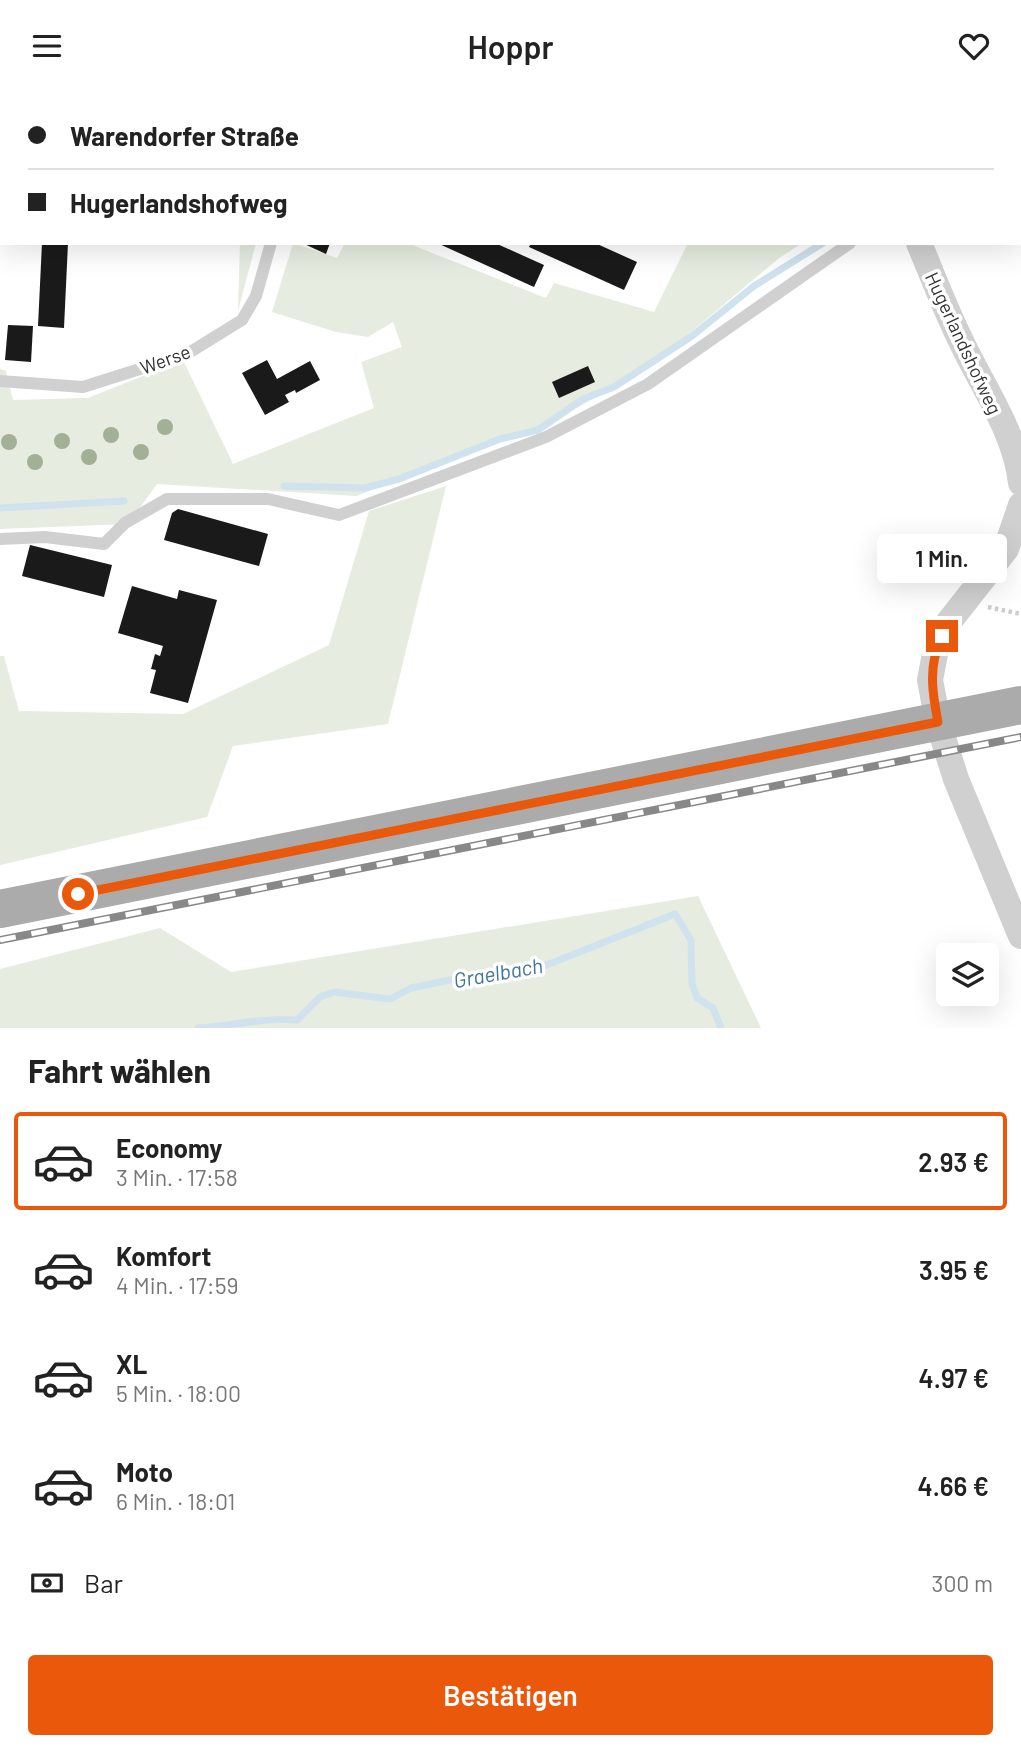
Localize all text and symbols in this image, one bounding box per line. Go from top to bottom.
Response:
icon: menu [28,27,66,65]
text: Hoppr [467,27,554,65]
icon: heart [955,27,993,65]
text: Warendorfer Straße [70,120,299,151]
text: Hugerlandshofweg [70,187,288,218]
street label: Hugerlandshofweg [921,268,1007,418]
street label: Werse [137,339,193,379]
callout: 1 Min. [877,535,1007,583]
text: 1 Min. [915,544,969,572]
route end [926,620,958,652]
route start [62,878,94,910]
map controls [936,943,999,1006]
button: layers [936,943,999,1006]
water label: Graelbach [451,952,545,992]
text: Fahrt wählen [28,1051,211,1089]
icon: car [32,1130,95,1193]
text: Economy [116,1132,222,1163]
text: 2.93 € [918,1146,989,1177]
text: 3 Min. · 17:58 [116,1163,238,1191]
icon: car [32,1238,95,1301]
text: Komfort [116,1240,211,1271]
text: 3.95 € [919,1254,989,1285]
text: 4 Min. · 17:59 [116,1271,238,1299]
icon: car [32,1346,95,1409]
text: XL [116,1348,147,1379]
text: 4.97 € [919,1362,989,1393]
text: 5 Min. · 18:00 [116,1379,241,1407]
icon: car [32,1454,95,1517]
text: Moto [116,1456,173,1487]
text: 4.66 € [917,1470,989,1501]
text: 6 Min. · 18:01 [116,1487,235,1515]
icon: cash [28,1564,66,1602]
text: Bar [84,1567,123,1598]
text: 300 m [932,1569,993,1597]
button: Bestätigen [28,1655,993,1735]

